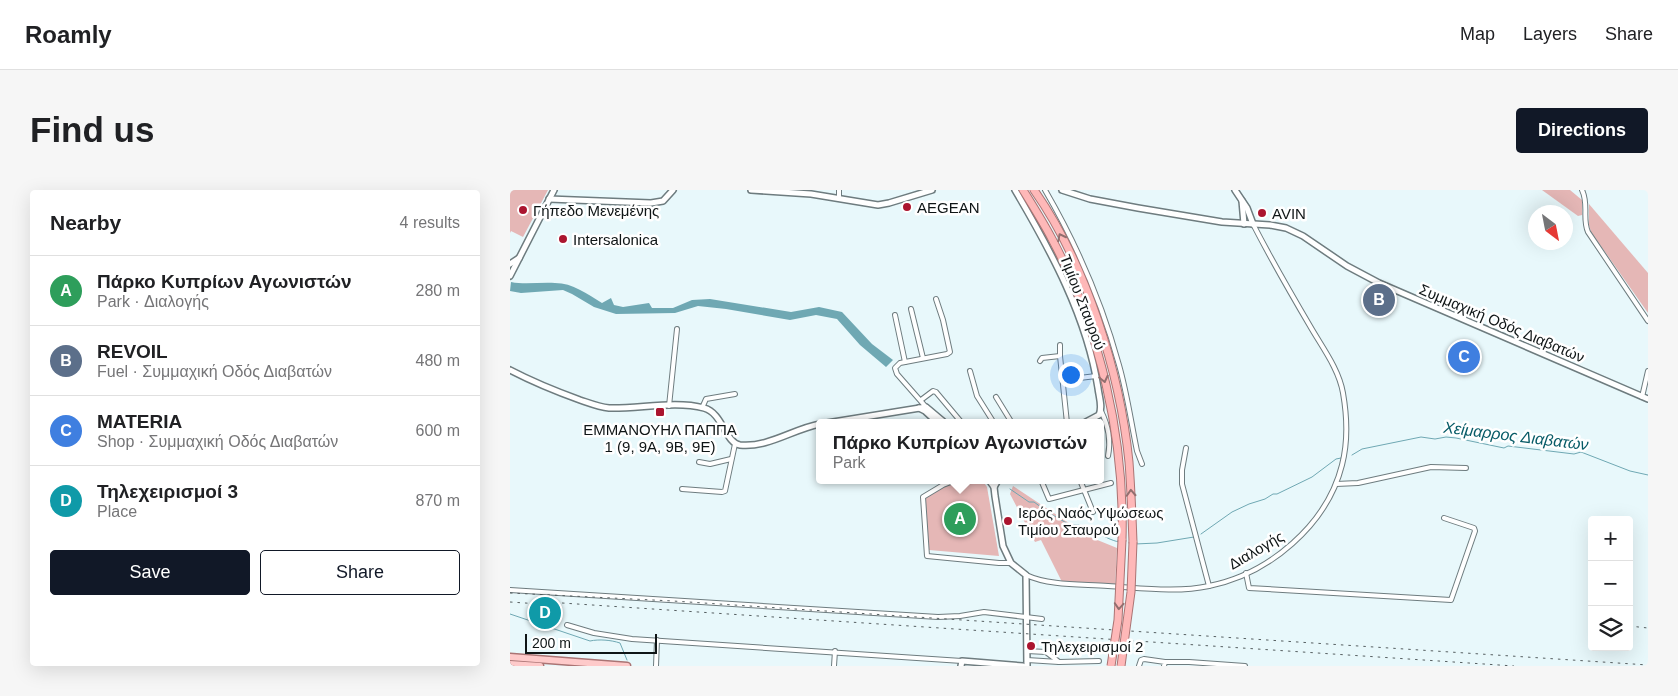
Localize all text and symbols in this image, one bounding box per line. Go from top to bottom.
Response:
text: Roamly [25,21,112,48]
text: Map [1460,24,1495,44]
text: Layers [1523,24,1577,44]
text: Share [1605,24,1653,44]
button: Directions [1516,108,1648,153]
text: Find us [30,110,154,149]
place label: AEGEAN [917,199,980,216]
marker: AEGEAN [901,201,913,213]
place label: Γήπεδο Μενεμένης [533,202,659,219]
marker: Γήπεδο Μενεμένης [517,204,529,216]
place label: AVIN [1272,205,1306,222]
north arrow [1528,205,1573,250]
marker: AVIN [1256,207,1268,219]
text: Nearby [50,211,121,234]
text: 4 results [400,214,460,231]
place label: Intersalonica [573,231,659,248]
marker: Intersalonica [557,233,569,245]
one-way arrow [1057,233,1067,242]
street label: Τιμίου Σταυρού [1057,252,1109,352]
text: Πάρκο Κυπρίων Αγωνιστών [97,271,352,292]
street label: Συμμαχική Οδός Διαβατών [1417,280,1587,366]
pin: B [1363,281,1395,319]
text: A [60,282,72,299]
text: 280 m [416,282,460,299]
text: Park · Διαλογής [97,293,209,310]
pin: C [1448,338,1480,376]
text: REVOIL [97,341,168,362]
text: B [60,352,72,369]
text: 480 m [416,352,460,369]
your location [1058,362,1084,388]
text: Fuel · Συμμαχική Οδός Διαβατών [97,363,332,380]
one-way arrow [1098,374,1109,383]
marker: ΕΜΜΑΝΟΥΗΛ ΠΑΠΠΑ 1 (9, 9Α, 9Β, 9Ε) [654,406,666,418]
text: MATERIA [97,411,182,432]
popup [816,419,1104,484]
water label: Χείμαρρος Διαβατών [1442,419,1589,453]
place label: ΕΜΜΑΝΟΥΗΛ ΠΑΠΠΑ 1 (9, 9Α, 9Β, 9Ε) [583,421,737,455]
text: C [60,422,72,439]
text: 600 m [416,422,460,439]
text: Πάρκο Κυπρίων Αγωνιστών [833,432,1087,453]
text: Shop · Συμμαχική Οδός Διαβατών [97,433,338,450]
text: Park [833,454,866,471]
text: Τηλεχειρισμοί 3 [97,481,238,502]
one-way arrow [1125,489,1136,497]
text: D [60,492,72,509]
text: 870 m [416,492,460,509]
pin: A [944,500,976,538]
text: Place [97,503,137,520]
place label: Ιερός Ναός Υψώσεως Τιμίου Σταυρού [1018,504,1163,538]
marker: Ιερός Ναός Υψώσεως Τιμίου Σταυρού [1002,515,1014,527]
map controls [1588,516,1633,651]
button: + [1588,516,1633,561]
street label: Διαλογής [1225,527,1287,573]
button: Save [50,550,250,595]
button: Share [260,550,460,595]
button: − [1588,561,1633,606]
pin: D [529,594,561,632]
one-way arrow [1113,602,1124,610]
button: layers [1588,606,1633,651]
scale bar [525,631,658,654]
text: 200 m [532,635,571,651]
place label: Τηλεχειρισμοί 2 [1041,638,1143,655]
marker: Τηλεχειρισμοί 2 [1025,640,1037,652]

